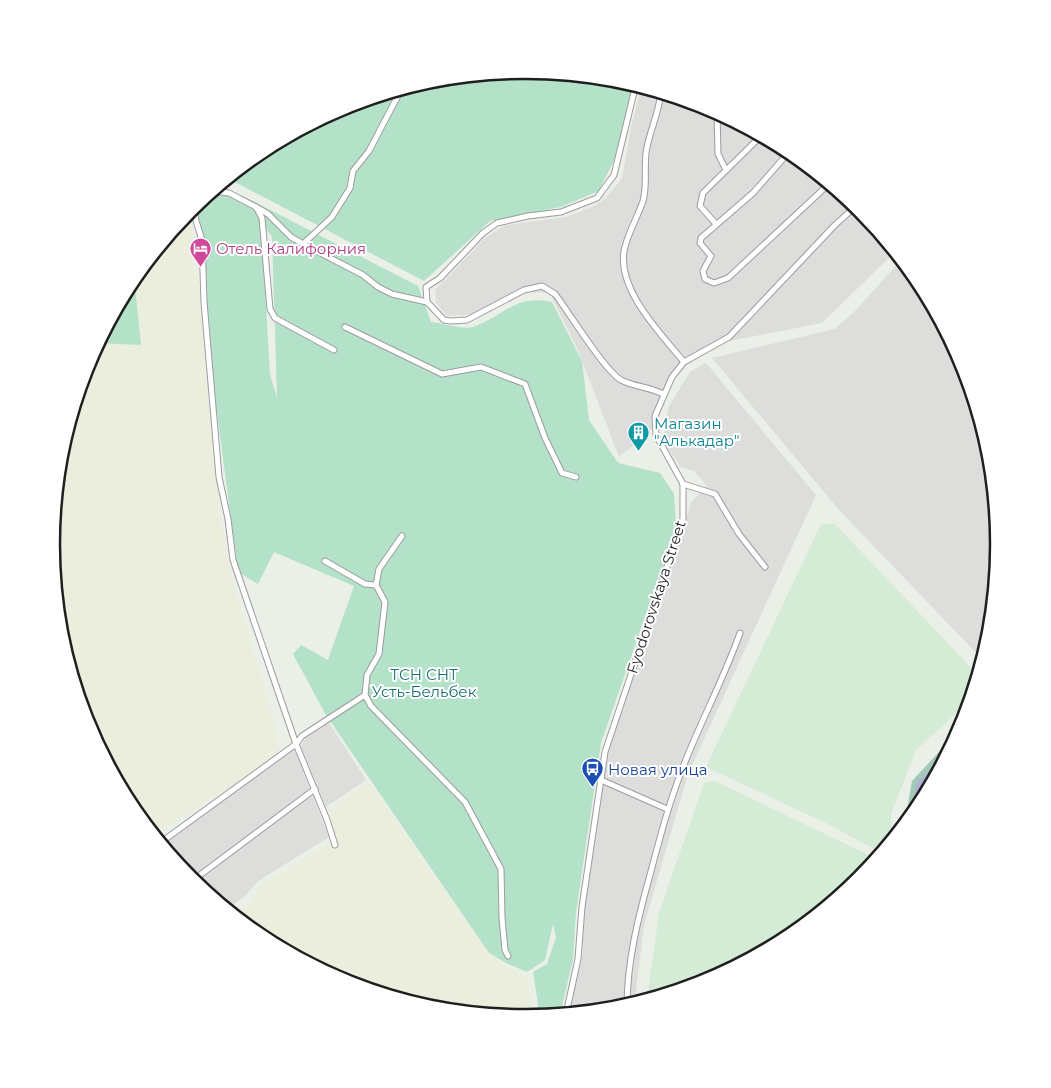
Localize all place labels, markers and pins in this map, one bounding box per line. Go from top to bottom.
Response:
hotel icon: Отель Калифорния [188,236,212,267]
place label: Отель Калифорния [216,239,366,258]
place label: Магазин "Алькадар" [654,414,740,450]
building icon: Магазин "Алькадар" [626,420,650,451]
bus stop icon: Новая улица [580,757,604,788]
place label: Новая улица [608,760,708,779]

